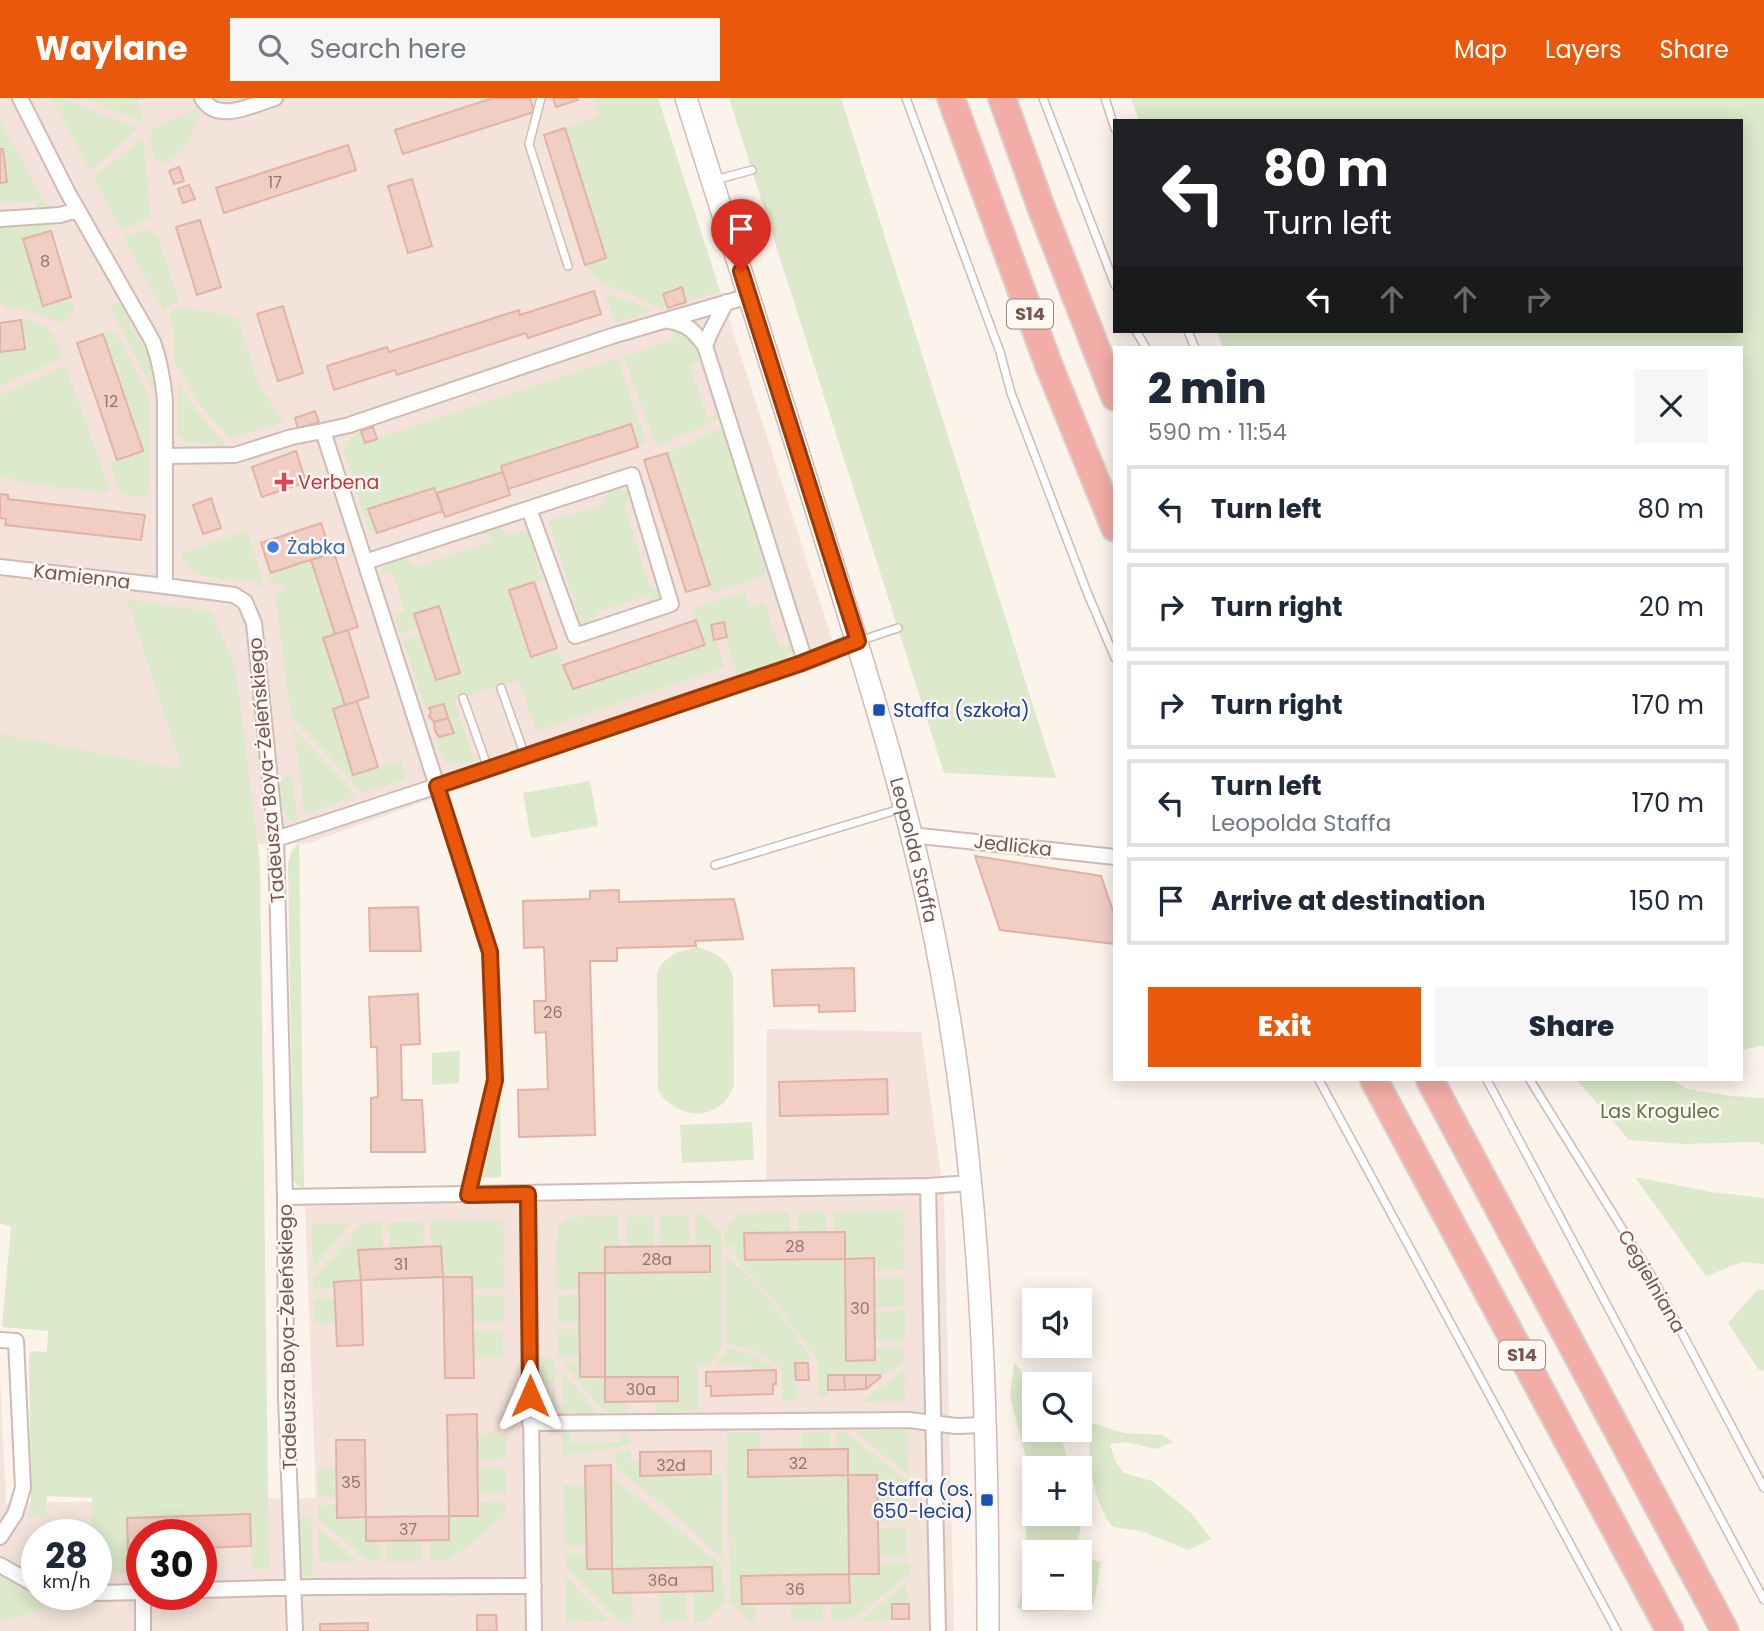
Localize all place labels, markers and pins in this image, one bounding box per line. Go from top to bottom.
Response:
pin [711,199,771,271]
place label: Verbena [298,469,379,496]
marker: Verbena [276,474,292,490]
place label: Żabka [287,534,346,561]
marker: Żabka [265,539,281,555]
place label: Staffa (szkoła) [893,697,1030,724]
marker: Staffa (szkoła) [871,702,887,718]
place label: Staffa (os. 650-lecia) [872,1476,973,1525]
marker: Staffa (os. 650-lecia) [979,1492,995,1508]

